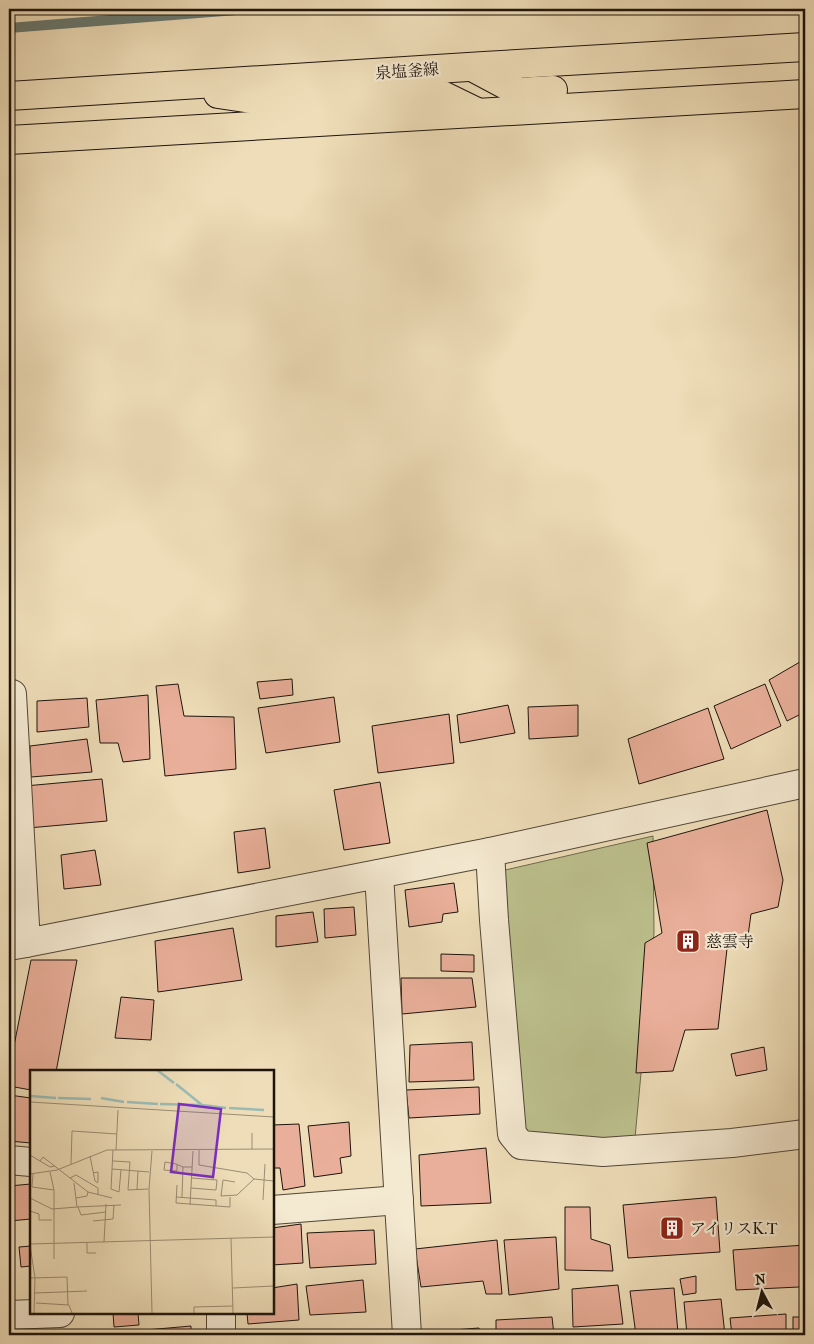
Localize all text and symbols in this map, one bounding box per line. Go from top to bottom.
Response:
street label: 泉塩釜線 [374,59,440,83]
building icon: 慈雲寺 [675,928,701,954]
place label: 慈雲寺 [706,932,754,951]
inset map [30,1070,274,1314]
building icon: アイリスK.T [659,1215,685,1241]
place label: アイリスK.T [690,1219,778,1238]
north arrow [736,1266,786,1316]
text: N [754,1270,767,1289]

